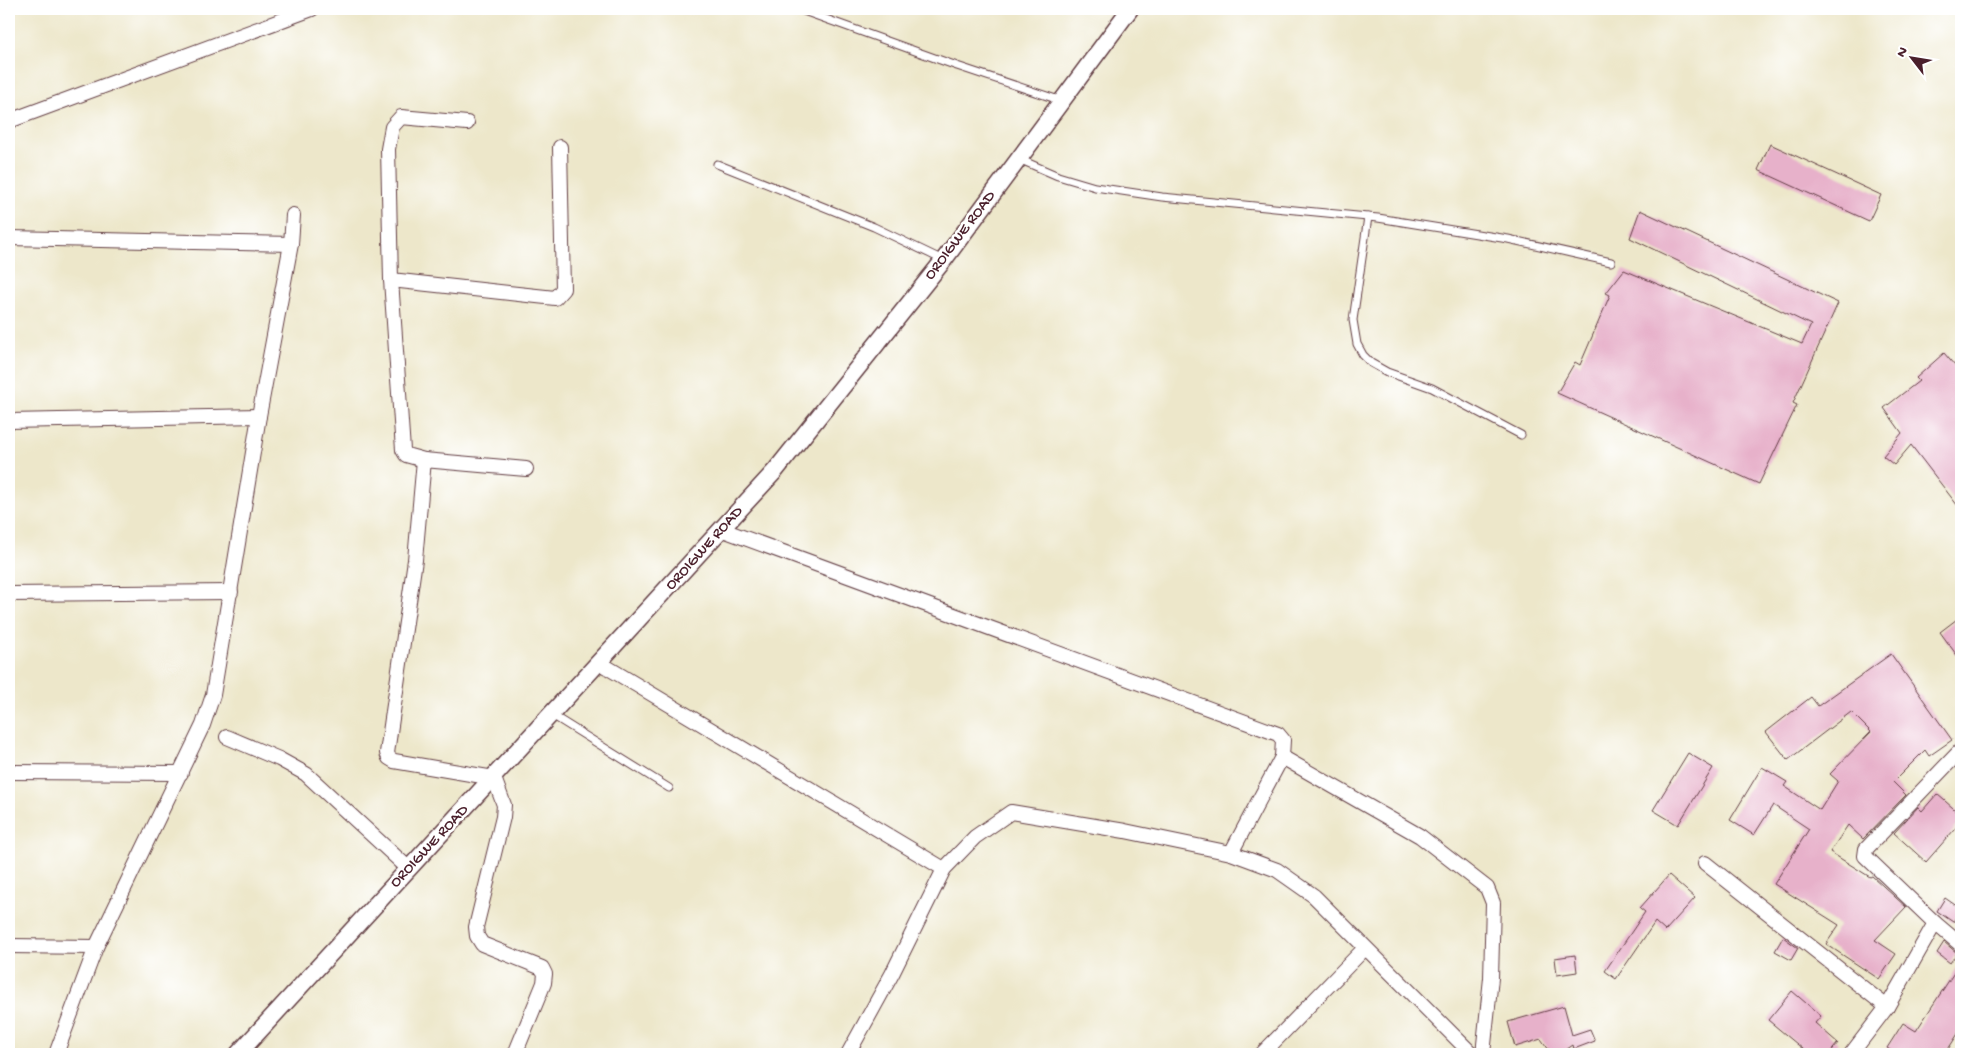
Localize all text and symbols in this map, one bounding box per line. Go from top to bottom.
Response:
north arrow [1888,32,1938,82]
text: N [1893,44,1913,61]
street label: OROIGWE ROAD [921,187,1001,284]
street label: OROIGWE ROAD [662,503,748,595]
street label: OROIGWE ROAD [387,801,474,893]

